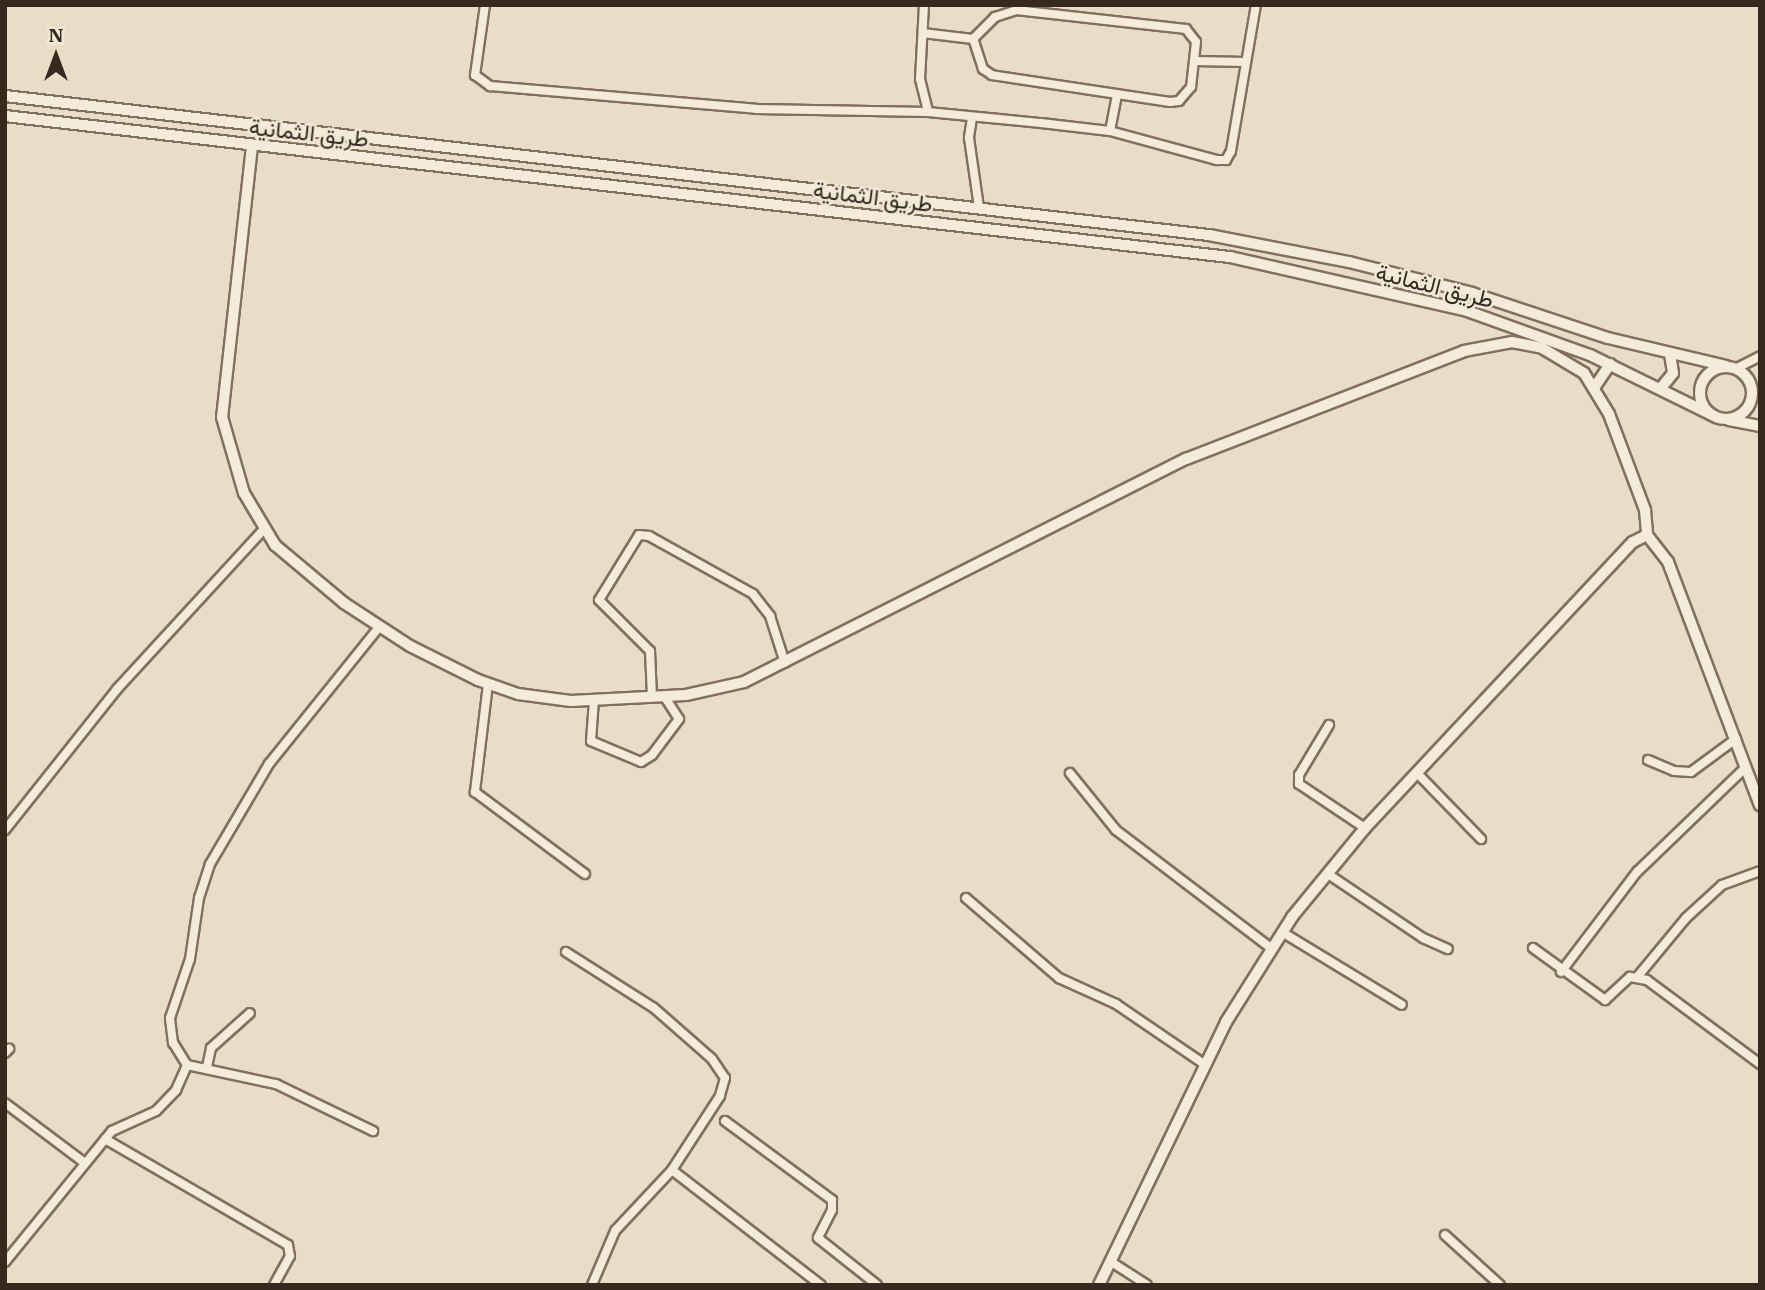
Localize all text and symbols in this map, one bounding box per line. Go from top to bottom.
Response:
north arrow [21,21,91,91]
text: N [48,23,64,47]
street label: طريق الثمانية [248,112,370,152]
street label: طريق الثمانية [812,175,934,217]
street label: طريق الثمانية [1373,257,1497,313]

